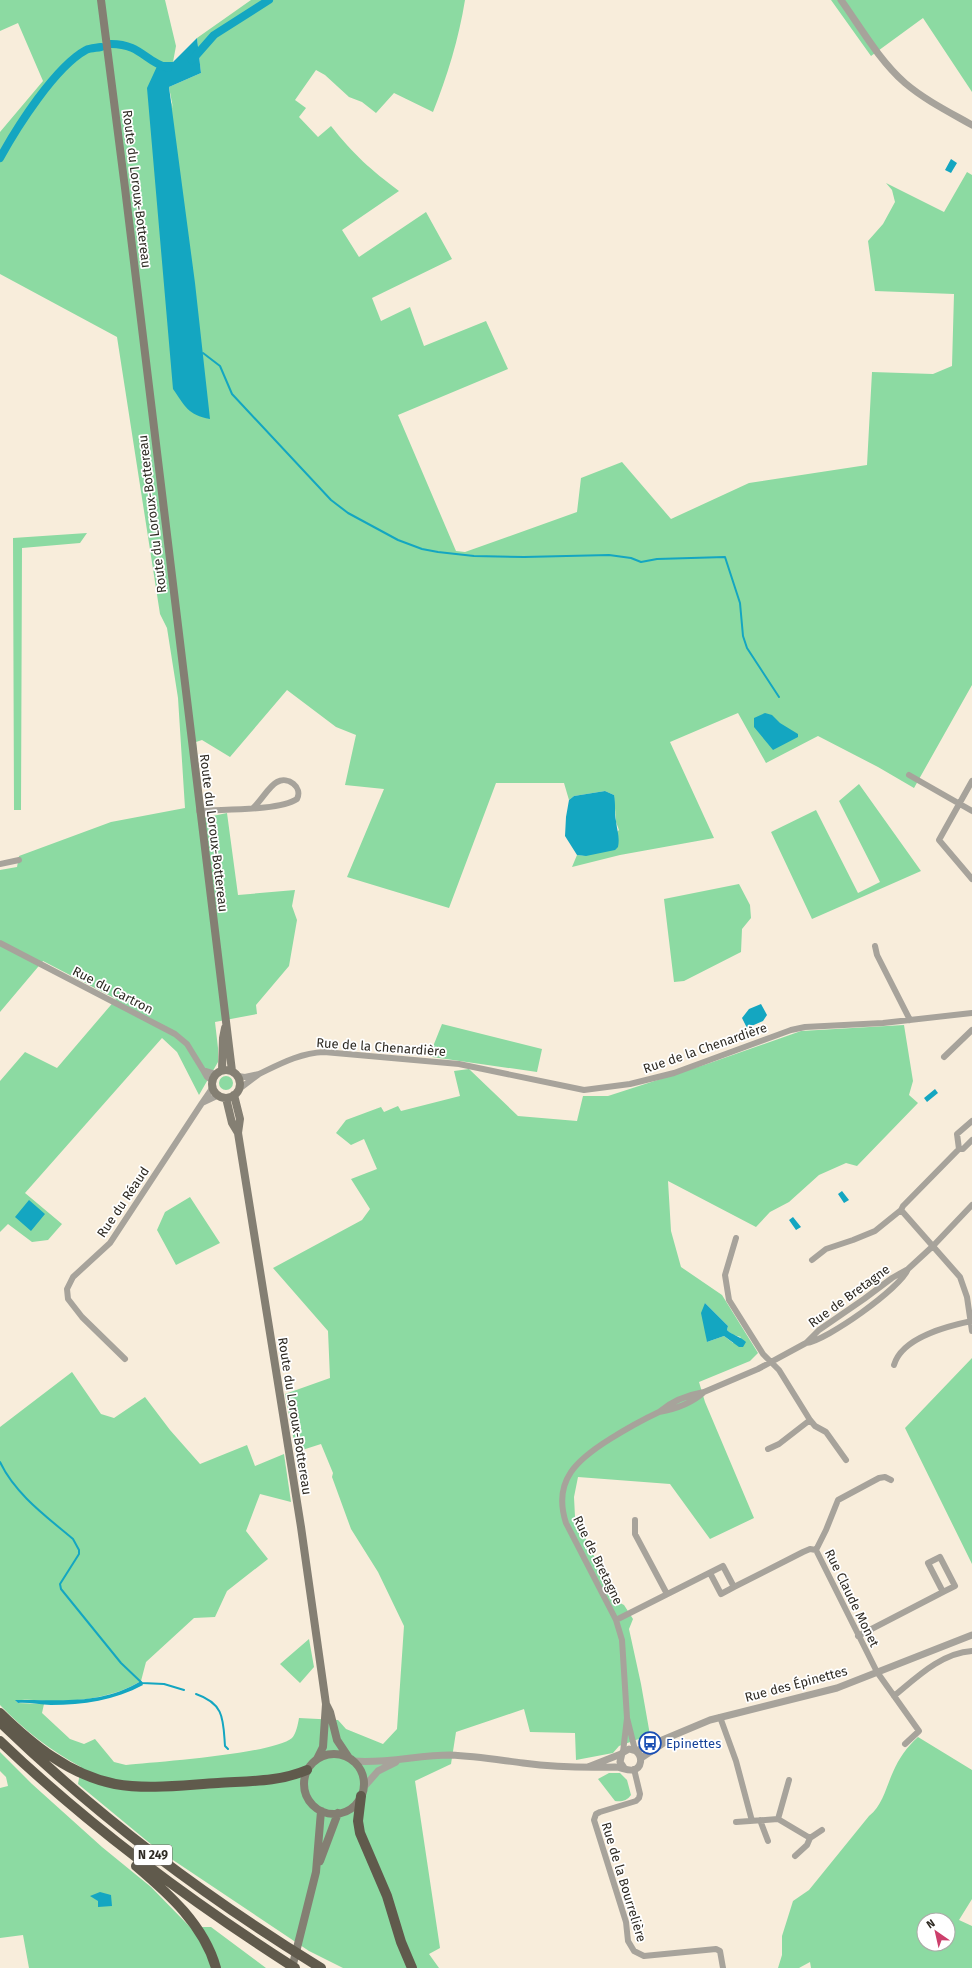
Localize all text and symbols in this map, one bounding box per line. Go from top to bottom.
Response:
street label: Route du Loroux-Bottereau [120,109,154,269]
street label: Route du Loroux-Bottereau [135,434,169,594]
street label: Route du Loroux-Bottereau [197,753,231,913]
street label: Rue du Cartron [70,963,156,1017]
street label: Rue de la Chenardière [641,1020,769,1076]
street label: Rue de la Chenardière [316,1035,446,1059]
street label: Rue du Réaud [94,1164,152,1240]
street label: Rue de Bretagne [805,1261,893,1331]
street label: Route du Loroux-Bottereau [275,1336,315,1496]
street label: Rue de Bretagne [570,1513,626,1607]
street label: Rue Claude Monet [822,1547,882,1650]
street label: Rue des Épinettes [743,1663,849,1705]
bus stop icon: Epinettes [637,1730,663,1756]
place label: Epinettes [666,1736,721,1751]
street label: Rue de la Bourrelière [599,1820,649,1944]
road number: N 249 [134,1845,172,1865]
north arrow [916,1912,956,1952]
text: N [924,1917,937,1932]

